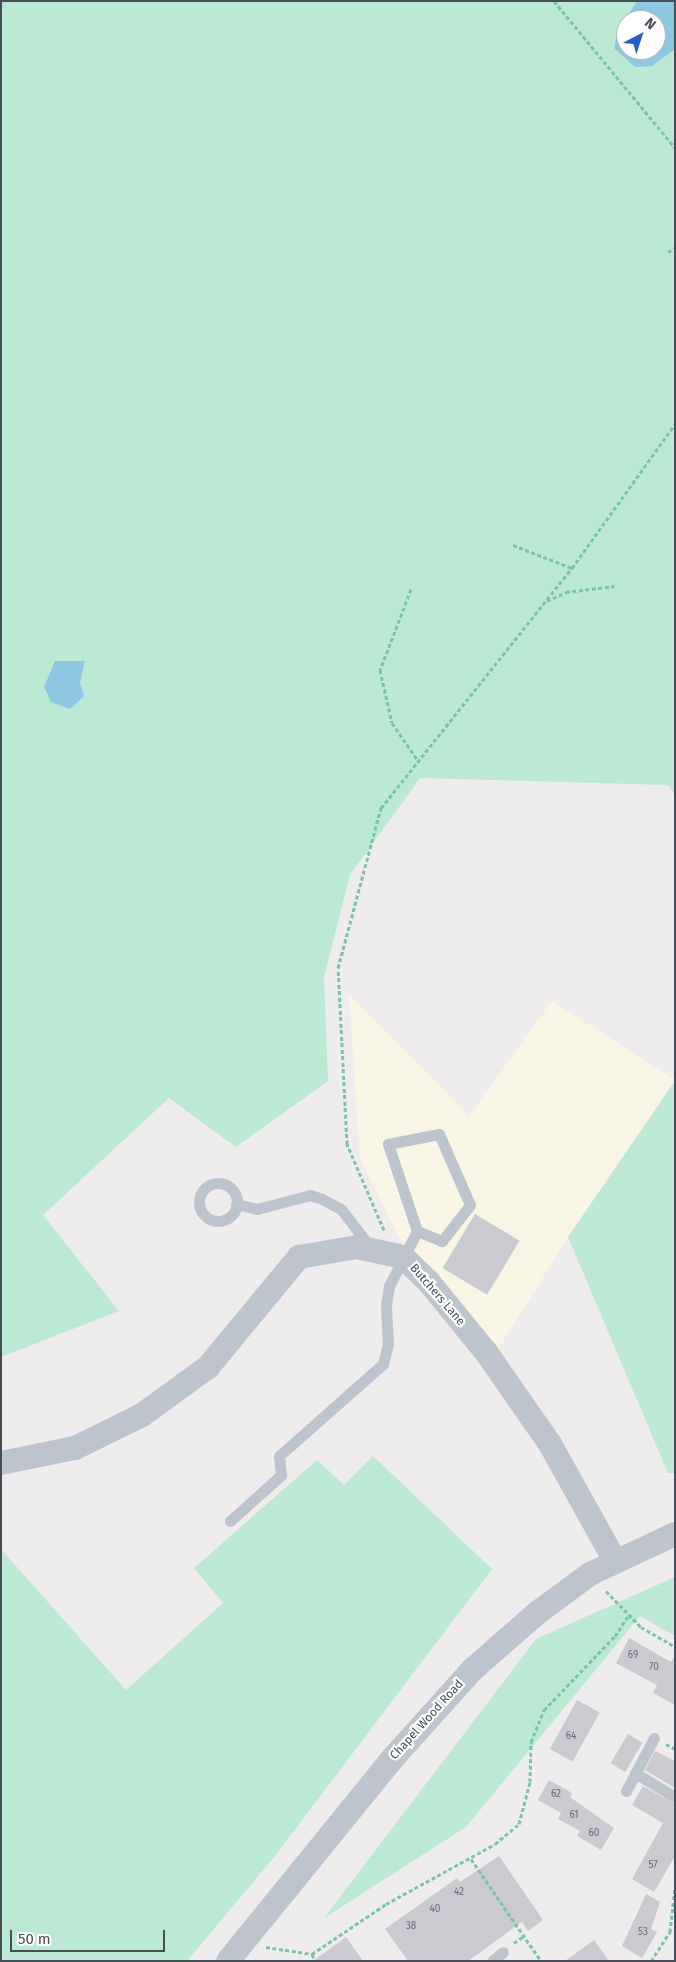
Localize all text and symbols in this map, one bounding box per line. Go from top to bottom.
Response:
north arrow [616,10,666,60]
text: N [641,14,659,33]
street label: Butchers Lane [406,1261,468,1329]
house number: 69 [628,1650,638,1662]
house number: 70 [649,1662,659,1674]
street label: Chapel Wood Road [387,1677,467,1763]
house number: 64 [566,1731,576,1743]
house number: 62 [551,1789,561,1801]
house number: 61 [569,1810,579,1822]
house number: 60 [589,1828,599,1840]
house number: 57 [648,1860,658,1872]
house number: 42 [454,1887,464,1899]
house number: 40 [430,1904,440,1916]
scale bar [12,1920,168,1952]
house number: 38 [406,1921,416,1933]
house number: 53 [638,1927,648,1939]
text: 50 m [18,1930,51,1948]

